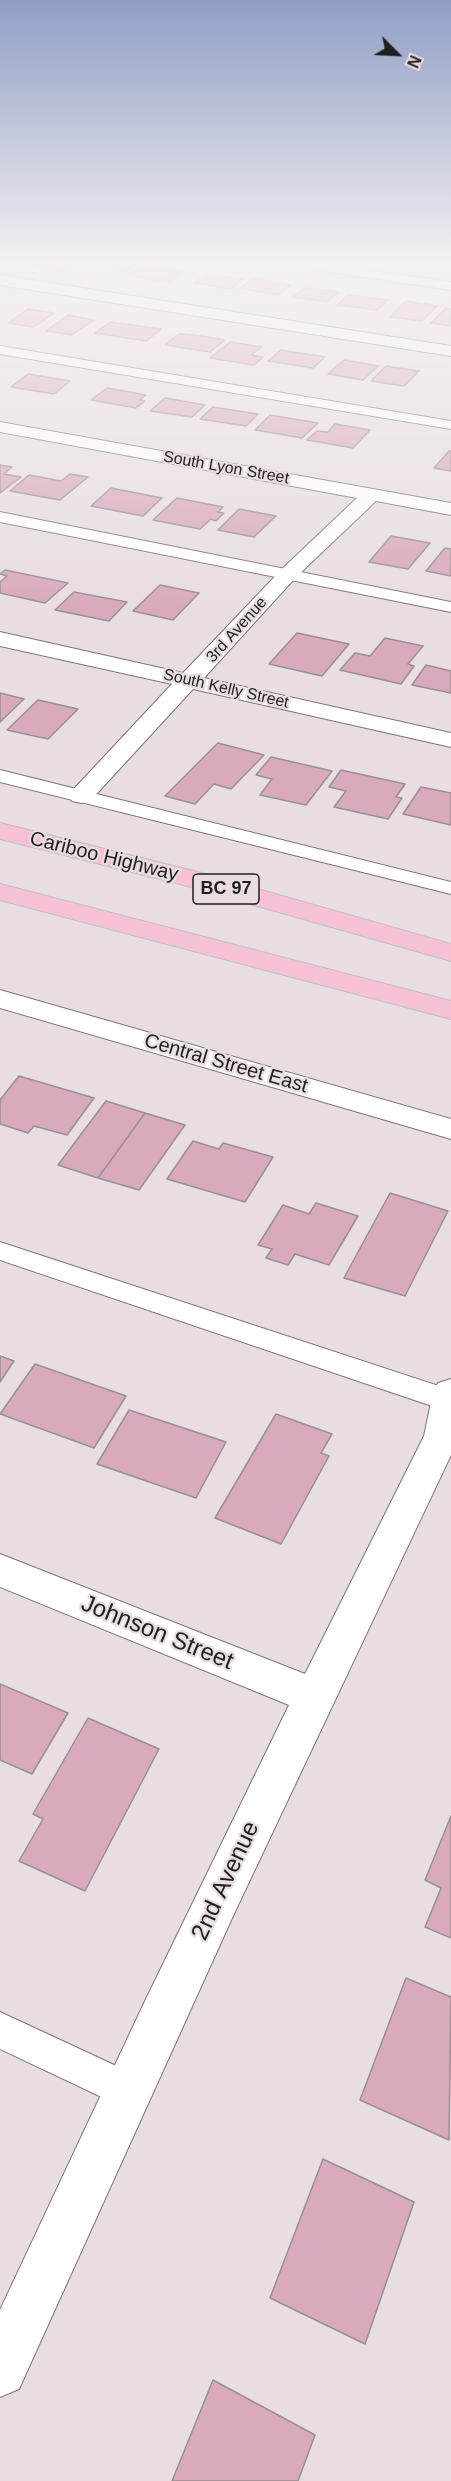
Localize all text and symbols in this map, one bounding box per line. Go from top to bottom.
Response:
north arrow [367,24,427,84]
text: N [404,53,424,70]
street label: South Lyon Street [162,447,290,489]
street label: 3rd Avenue [203,593,271,667]
street label: South Kelly Street [161,665,291,713]
street label: Cariboo Highway [27,827,181,887]
road number: BC 97 [193,874,259,904]
street label: Central Street East [141,1029,311,1099]
street label: Johnson Street [77,1589,237,1677]
street label: 2nd Avenue [186,1817,266,1945]

